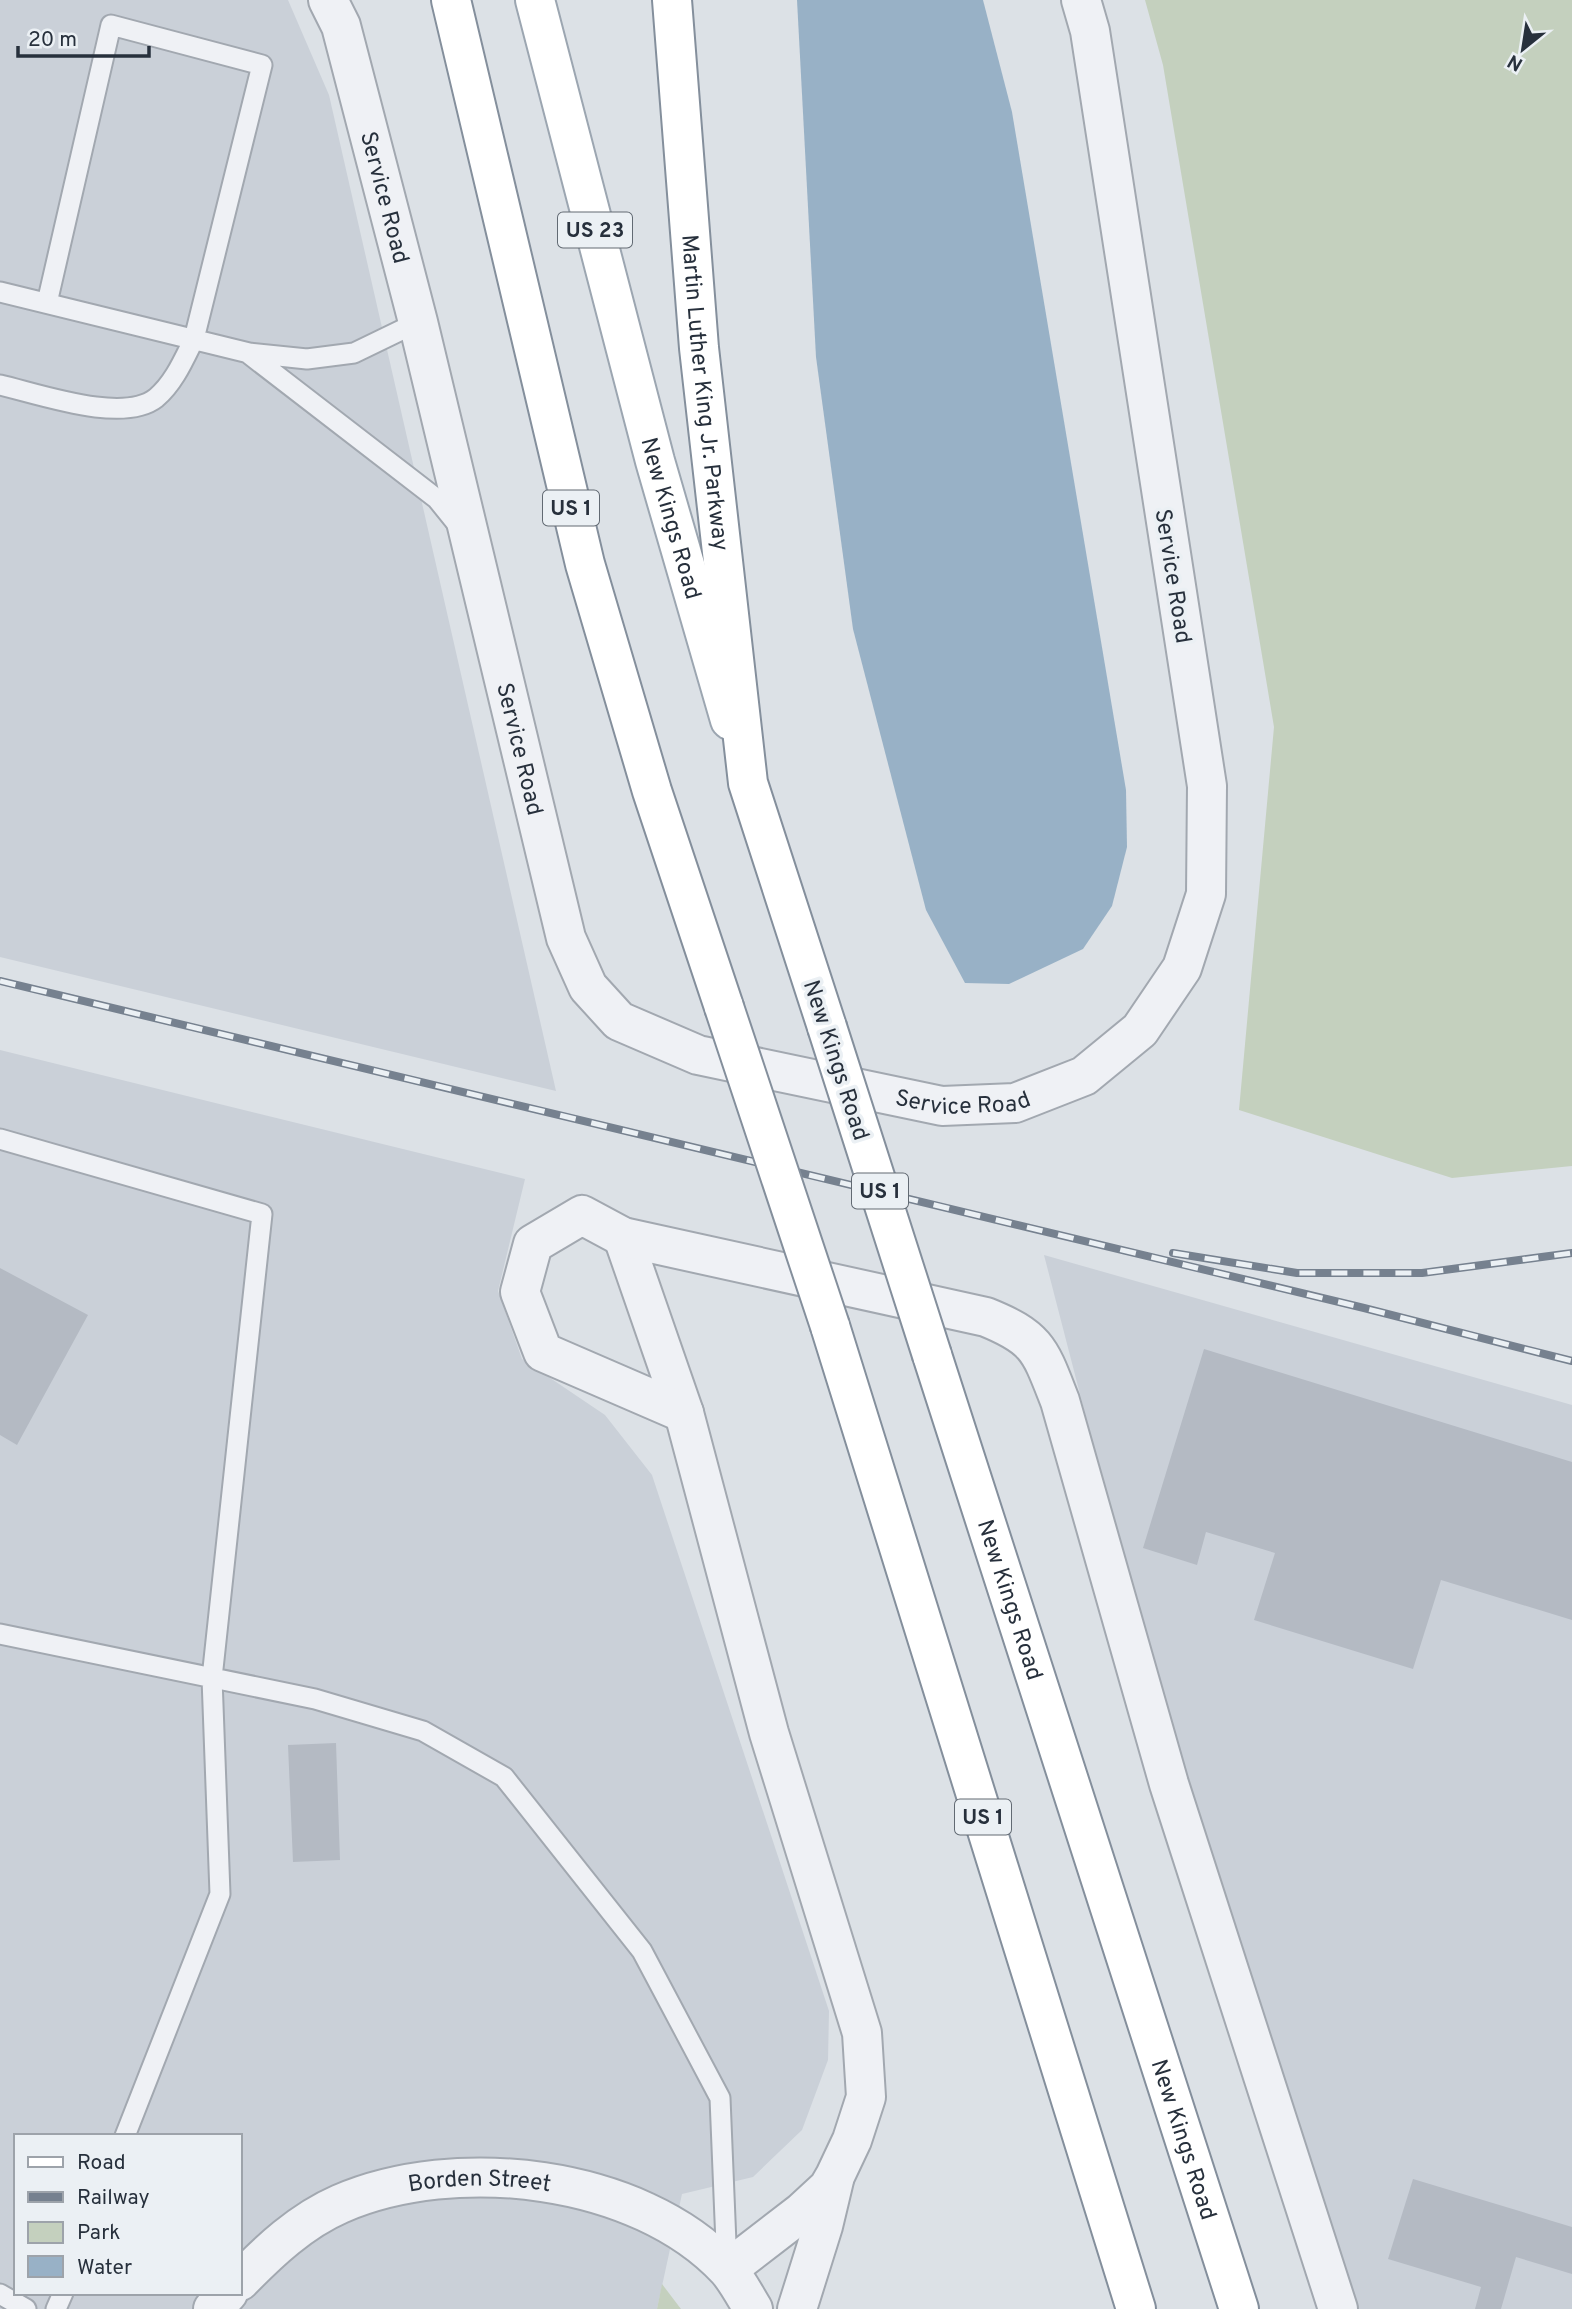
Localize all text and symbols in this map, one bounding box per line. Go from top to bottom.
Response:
scale bar [18,14,149,58]
north arrow [1488,14,1558,84]
text: 20 m [28,27,77,54]
text: N [1504,48,1527,76]
street label: Service Road [352,129,414,267]
road number: US 23 [558,212,632,247]
street label: Martin Luther King Jr. Parkway [673,233,734,553]
street label: New Kings Road [633,435,706,603]
road number: US 1 [543,490,599,526]
street label: Service Road [1147,507,1196,646]
street label: Service Road [488,680,548,819]
street label: New Kings Road [795,977,874,1145]
street label: Service Road [892,1085,1035,1123]
road number: US 1 [852,1174,908,1208]
street label: New Kings Road [969,1516,1048,1684]
road number: US 1 [955,1800,1011,1834]
street label: New Kings Road [1143,2056,1221,2224]
legend [14,2134,242,2295]
text: Road [77,2150,126,2177]
street label: Borden Street [406,2165,553,2200]
text: Railway [77,2185,150,2212]
text: Park [77,2220,120,2247]
text: Water [77,2255,132,2282]

